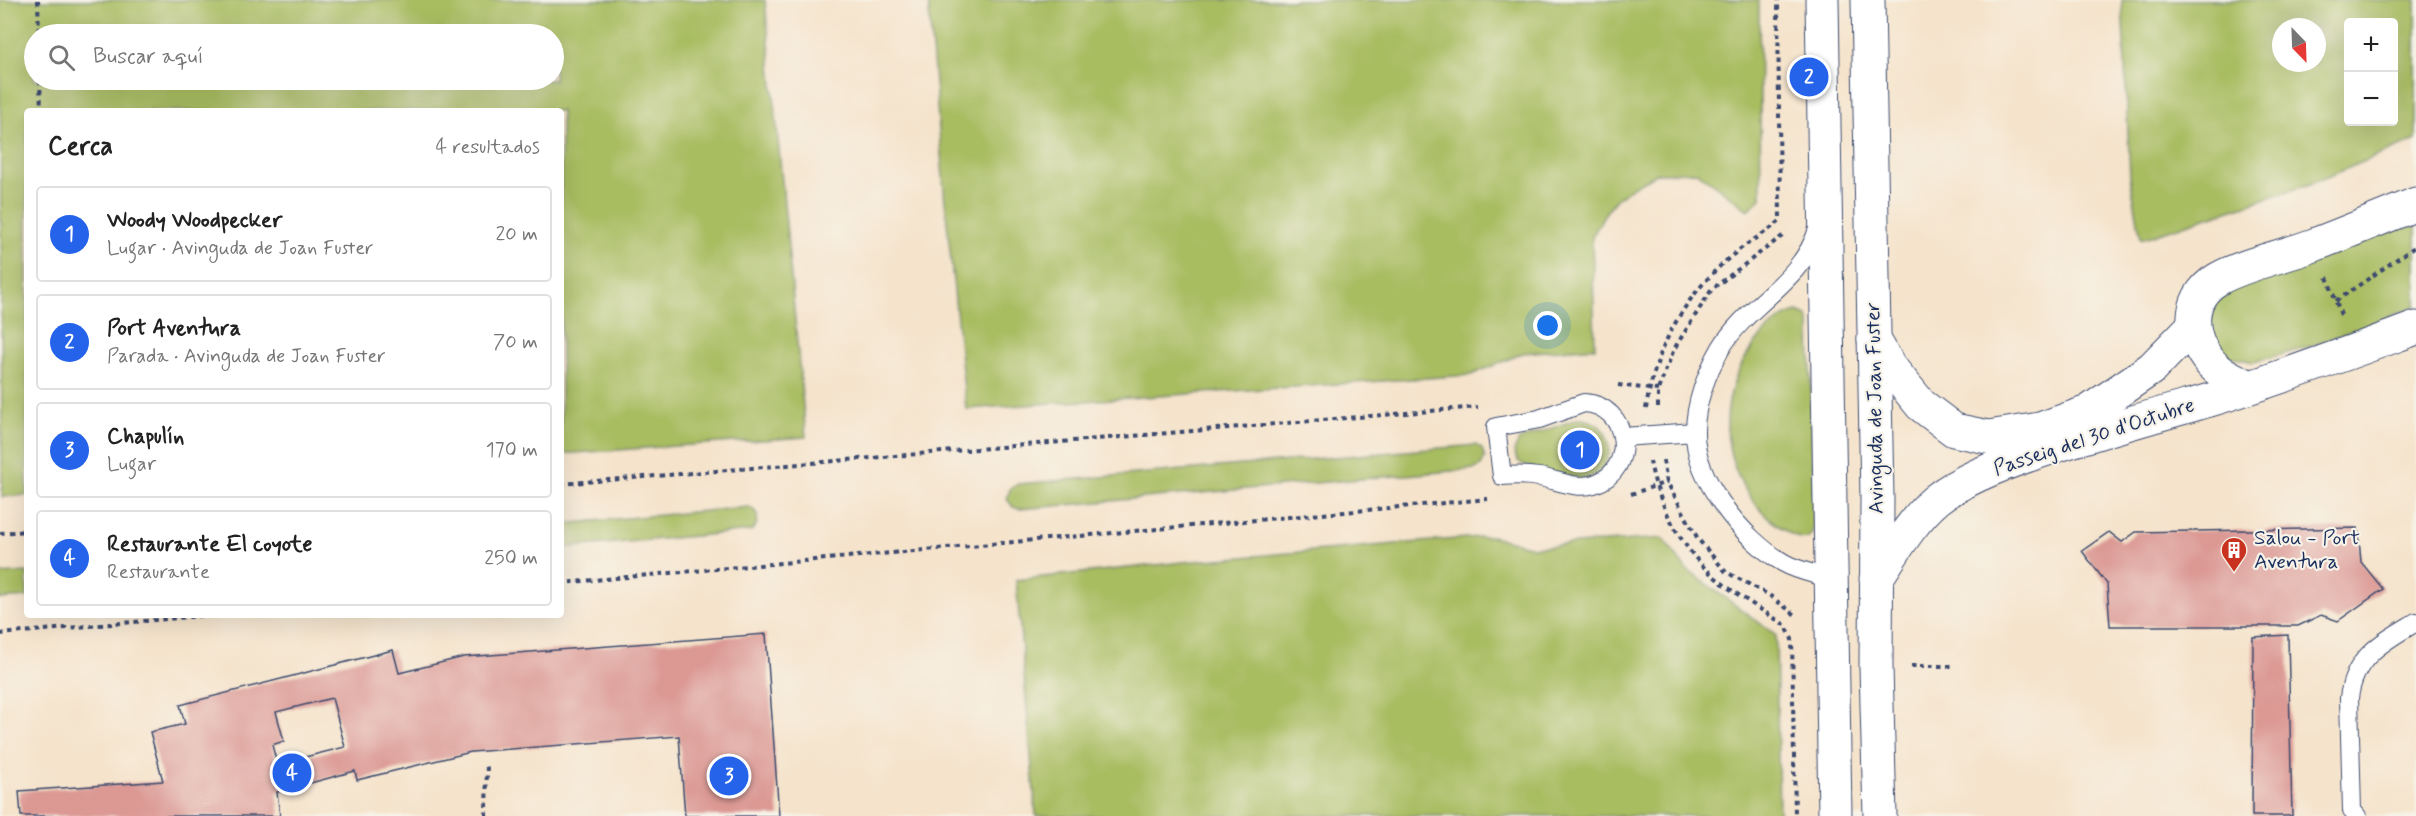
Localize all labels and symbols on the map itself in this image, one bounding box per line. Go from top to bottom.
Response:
north arrow [2272,18,2326,72]
pin: 2 [1790,54,1828,100]
street label: Avinguda de Joan Fuster [1859,302,1892,514]
your location [1533,311,1562,340]
street label: Passeig del 30 d'Octubre [1990,391,2198,483]
pin: 1 [1560,428,1600,472]
place label: Salou - Port Aventura [2254,524,2360,576]
building icon: Salou - Port Aventura [2219,535,2249,573]
pin: 4 [272,750,312,796]
pin: 3 [710,754,748,798]

